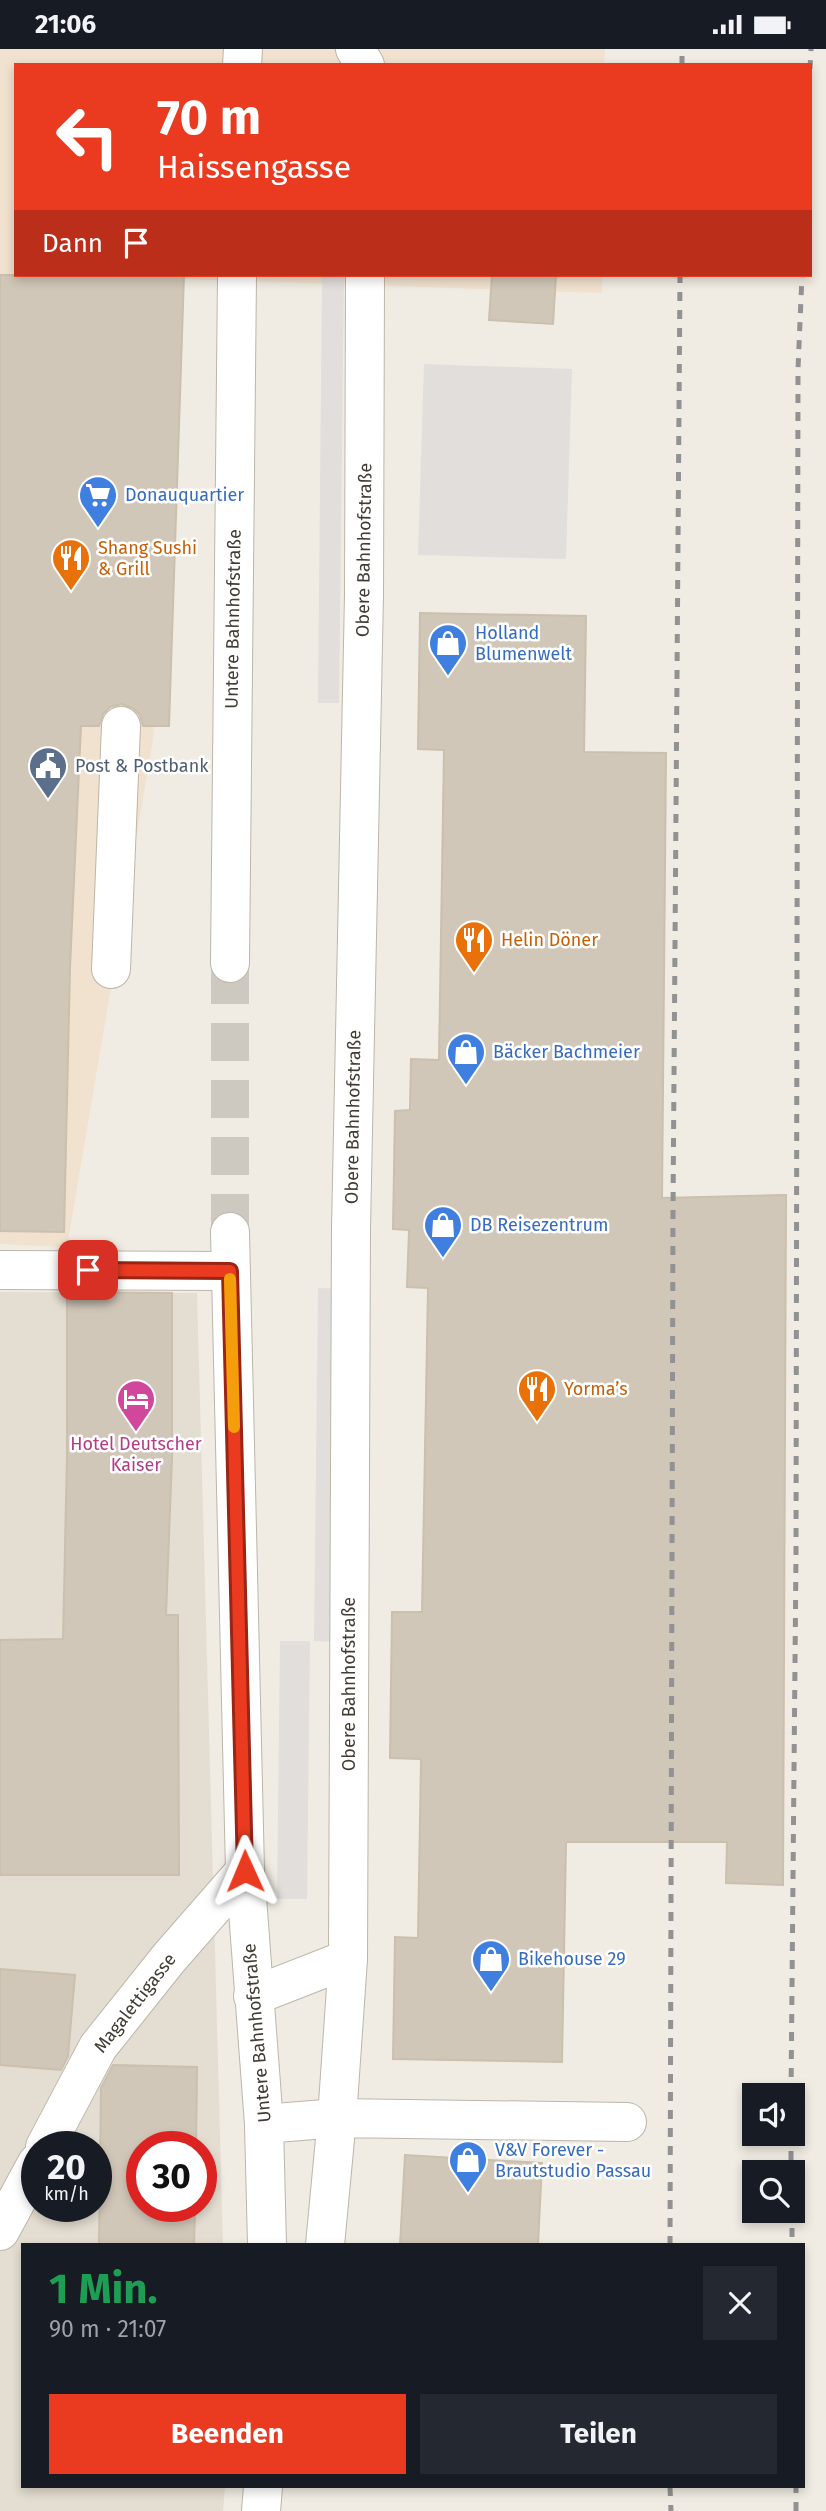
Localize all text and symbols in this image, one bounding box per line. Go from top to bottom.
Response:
text: 21:06 [35,9,96,40]
text: 70 m [157,88,261,147]
icon: left [42,91,133,182]
text: Haissengasse [157,148,351,186]
icon: arrive [117,224,155,262]
text: Dann [42,228,103,259]
street label: Obere Bahnhofstraße [351,463,377,637]
supermarket icon: Donauquartier [77,474,119,529]
place label: Donauquartier [125,484,244,506]
street label: Untere Bahnhofstraße [220,529,246,709]
restaurant icon: Shang Sushi & Grill [50,537,92,592]
place label: Shang Sushi & Grill [98,537,197,580]
shop icon: Holland Blumenwelt [427,622,469,677]
place label: Holland Blumenwelt [475,622,572,665]
public building icon: Post & Postbank [27,745,69,800]
place label: Post & Postbank [75,755,209,777]
restaurant icon: Helin Döner [453,919,495,974]
place label: Helin Döner [501,929,598,951]
street label: Obere Bahnhofstraße [340,1030,366,1204]
shop icon: Bäcker Bachmeier [445,1031,487,1086]
place label: Bäcker Bachmeier [493,1041,640,1063]
shop icon: DB Reisezentrum [422,1204,464,1259]
place label: DB Reisezentrum [470,1214,608,1236]
pin [58,1240,118,1300]
icon: arrive [69,1251,107,1289]
restaurant icon: Yorma’s [516,1368,558,1423]
hotel icon: Hotel Deutscher Kaiser [115,1378,157,1433]
place label: Yorma’s [564,1378,628,1400]
place label: Hotel Deutscher Kaiser [70,1433,202,1476]
street label: Obere Bahnhofstraße [338,1597,360,1771]
position arrow [208,1834,282,1908]
shop icon: Bikehouse 29 [470,1938,512,1993]
street label: Untere Bahnhofstraße [238,1942,276,2124]
place label: Bikehouse 29 [518,1948,626,1970]
street label: Magalettigasse [89,1949,181,2057]
map controls [742,2083,805,2223]
button: sound [742,2083,805,2146]
speed limit sign: 30 [126,2131,217,2222]
shop icon: V&V Forever - Brautstudio Passau [447,2139,489,2194]
place label: V&V Forever - Brautstudio Passau [495,2139,651,2182]
text: 20 [47,2146,86,2188]
button: search [742,2160,805,2223]
text: km/h [44,2183,89,2205]
text: 1 Min. [49,2264,158,2314]
button: close [703,2266,777,2340]
text: 90 m · 21:07 [49,2315,166,2343]
button: Beenden [49,2394,406,2474]
button: Teilen [420,2394,777,2474]

